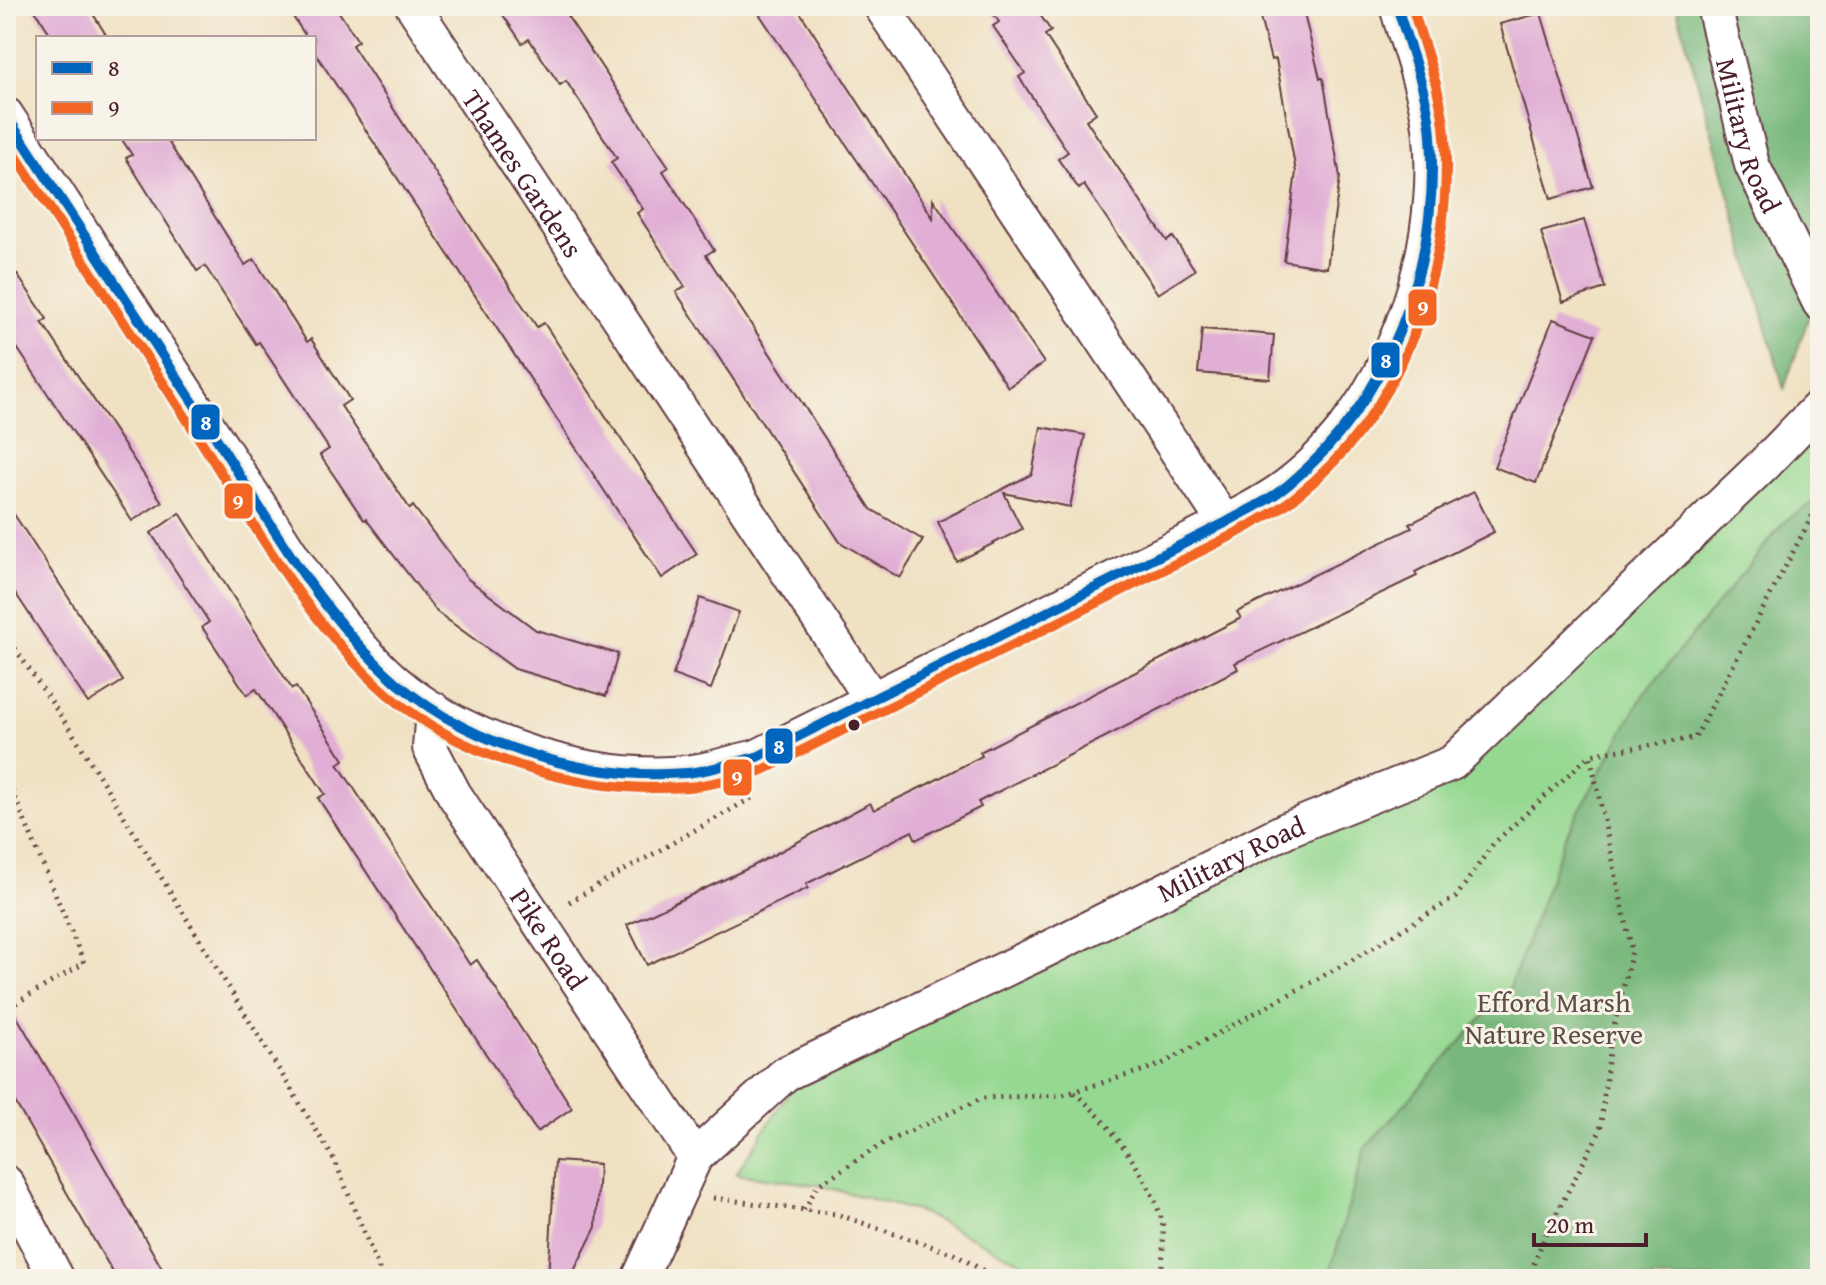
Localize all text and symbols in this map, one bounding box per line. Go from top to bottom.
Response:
legend [36,36,316,140]
text: 8 [108,50,120,85]
street label: Military Road [1707,54,1793,219]
street label: Thames Gardens [453,81,594,265]
text: 9 [108,90,120,125]
line badge: 9 [1407,288,1438,327]
text: 9 [1417,291,1429,323]
line badge: 8 [1370,341,1401,379]
text: 8 [1380,344,1392,376]
line badge: 8 [190,403,221,441]
text: 8 [200,406,212,438]
line badge: 9 [223,482,254,520]
text: 9 [232,485,244,517]
unlabelled marker [846,717,862,733]
line badge: 8 [764,727,794,765]
text: 8 [773,730,785,762]
line badge: 9 [722,758,753,797]
text: 9 [731,761,743,793]
street label: Military Road [1150,804,1310,912]
street label: Pike Road [501,879,598,997]
park label: Efford Marsh Nature Reserve [1465,981,1643,1054]
scale bar [1534,1197,1646,1247]
text: 20 m [1546,1207,1594,1242]

